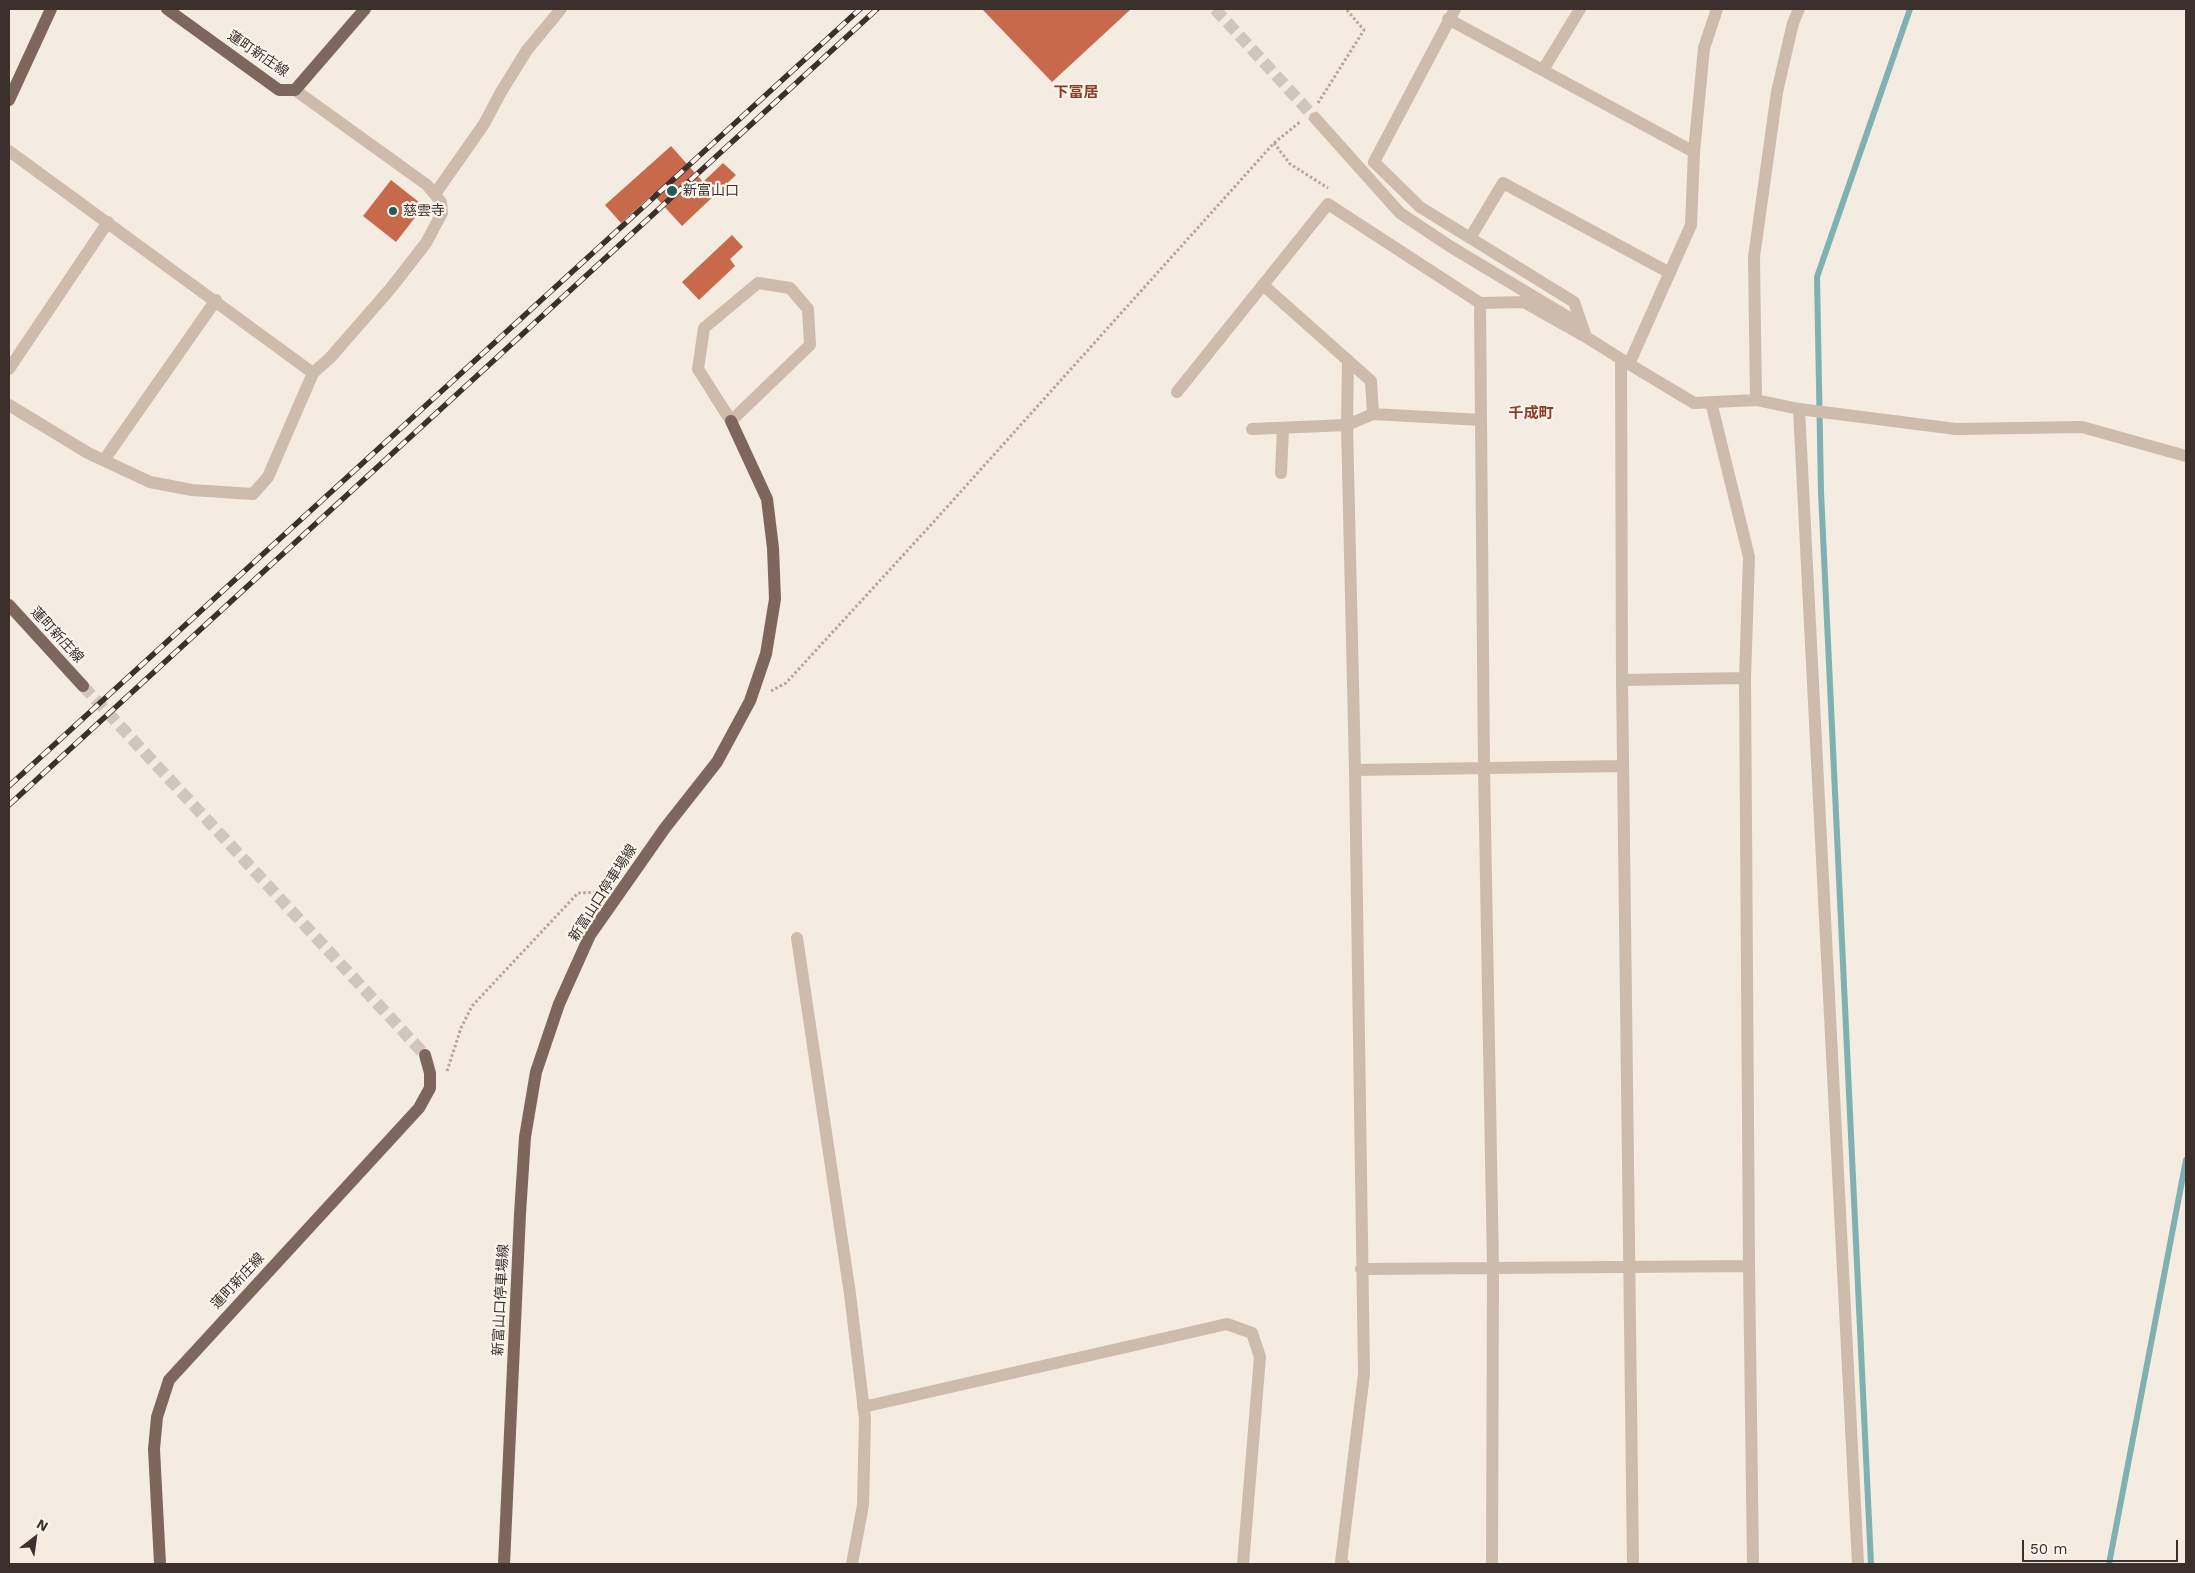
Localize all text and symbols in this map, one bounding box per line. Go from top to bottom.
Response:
street label: 蓮町新庄線 [224,27,292,81]
district label: 下冨居 [1054,84,1098,102]
place label: 新富山口 [683,183,739,199]
marker: 新富山口 [665,184,679,198]
place label: 慈雲寺 [403,203,445,219]
marker: 慈雲寺 [387,205,399,217]
district label: 千成町 [1509,405,1553,423]
street label: 蓮町新庄線 [27,604,87,666]
street label: 新富山口停車場線 [565,841,641,945]
street label: 新富山口停車場線 [490,1244,512,1356]
street label: 蓮町新庄線 [208,1250,268,1312]
north arrow [10,1513,60,1563]
text: N [34,1515,51,1535]
scale bar [2025,1530,2181,1562]
text: 50 m [2030,1540,2067,1558]

